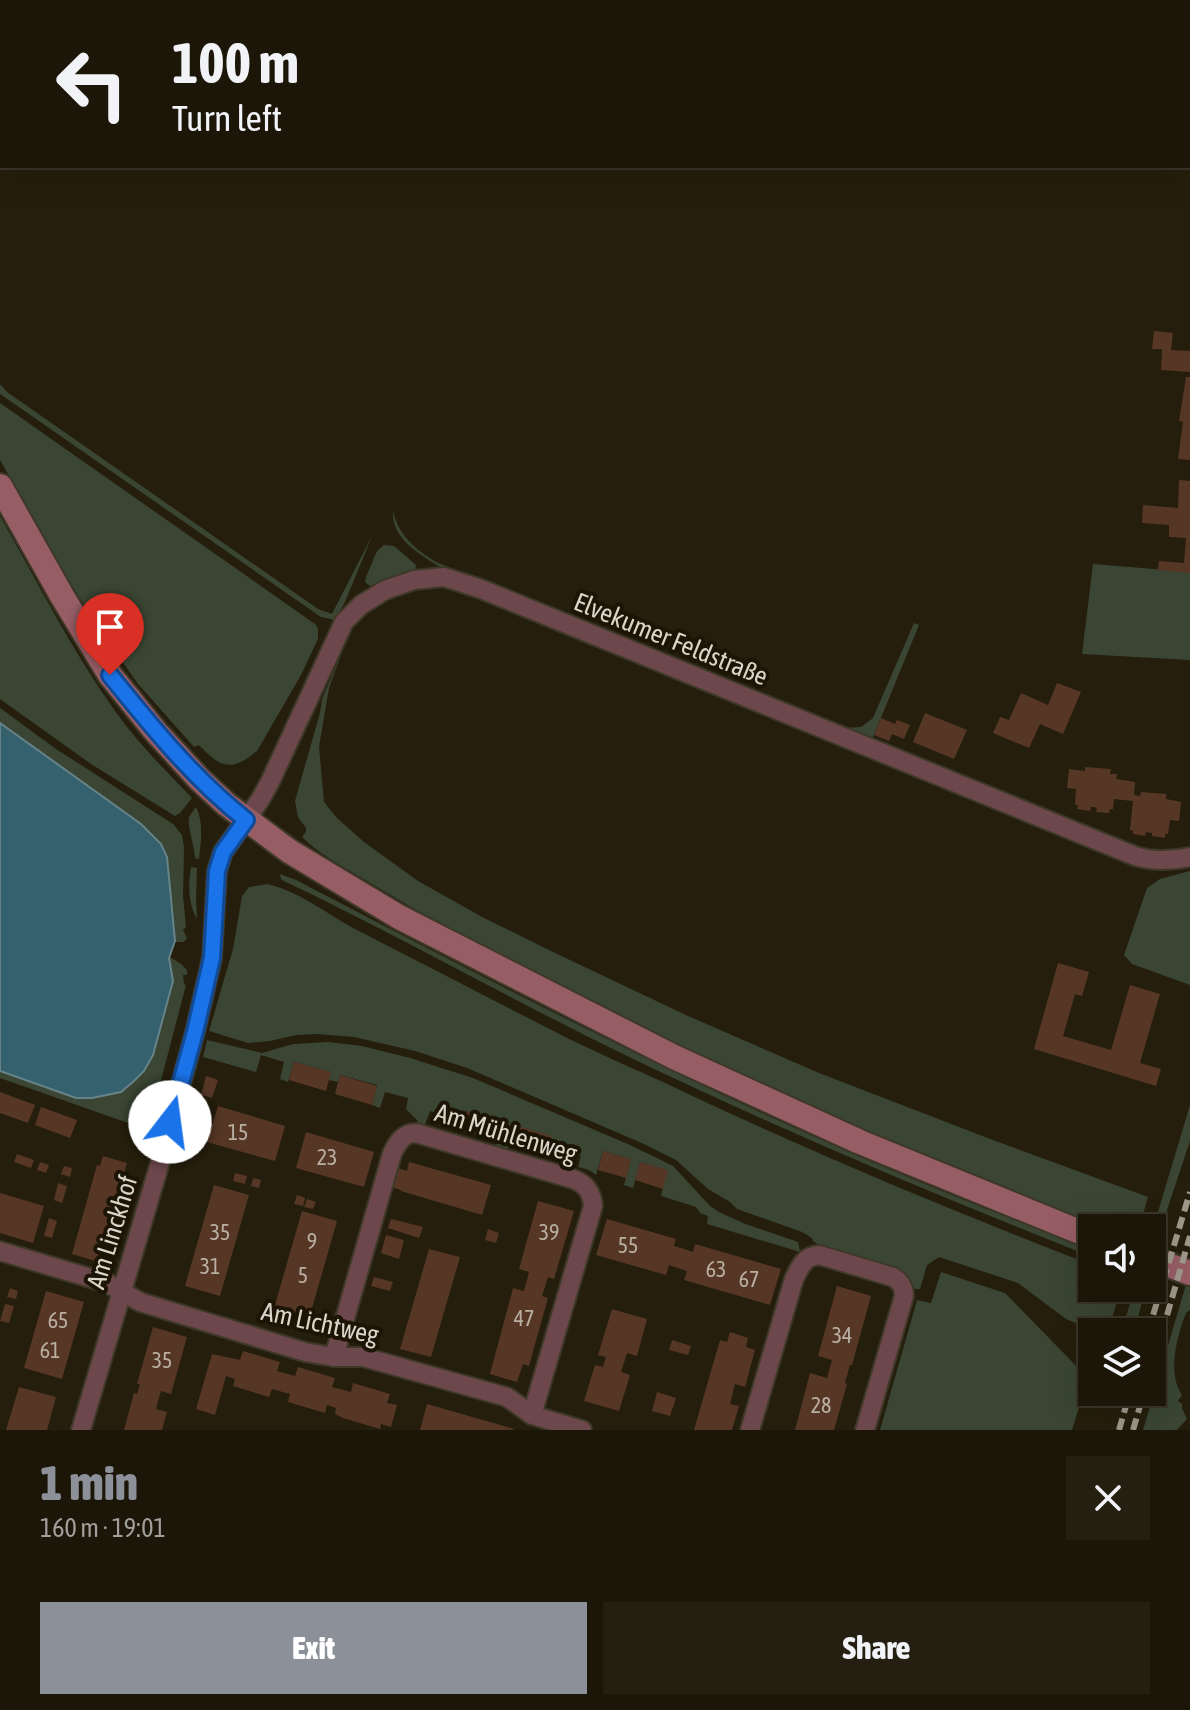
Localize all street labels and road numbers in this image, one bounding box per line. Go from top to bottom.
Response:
street label: Elvekumer Feldstraße [570,586,772,692]
street label: Am Mühlenweg [431,1097,581,1169]
street label: Am Linckhof [81,1172,143,1292]
street label: Am Lichtweg [259,1296,382,1350]

